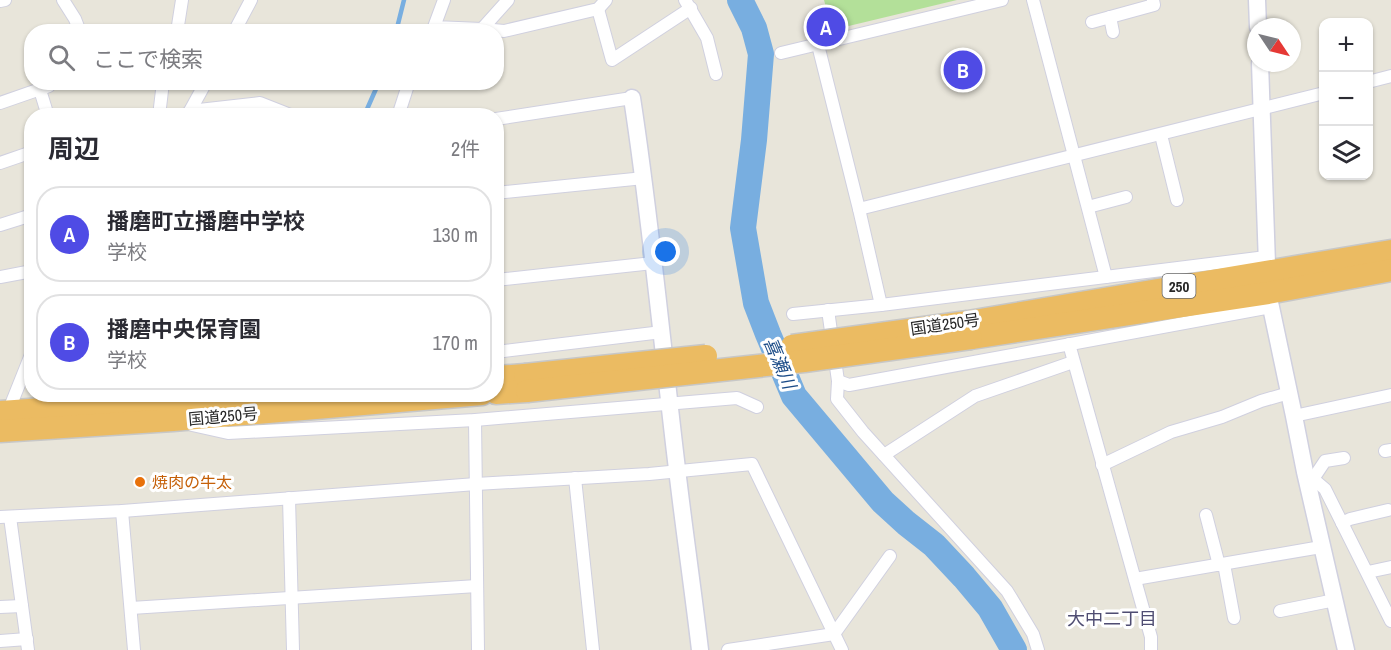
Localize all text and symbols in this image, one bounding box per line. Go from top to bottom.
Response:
pin: A [806,4,846,50]
north arrow [1247,18,1301,72]
map controls [1319,18,1373,180]
button: + [1319,18,1373,72]
search box [24,24,504,90]
icon: search [45,41,78,74]
text: ここで検索 [93,44,203,74]
pin: B [944,48,982,92]
button: − [1319,72,1373,126]
button: layers [1319,126,1373,180]
text: 周辺 [48,131,100,166]
text: 2件 [451,135,480,162]
text: 播磨町立播磨中学校 [107,206,305,236]
text: A [64,221,75,248]
text: 130 m [432,221,478,248]
your location [651,237,680,266]
text: 学校 [107,238,147,265]
road number: 250 [1162,274,1196,298]
street label: 国道250号 [909,308,981,340]
text: 播磨中央保育園 [107,314,261,344]
text: B [64,329,75,356]
text: 170 m [432,329,478,356]
water label: 喜瀬川 [758,333,803,395]
text: 学校 [107,346,147,373]
street label: 国道250号 [187,402,259,430]
place label: 焼肉の牛太 [152,471,232,493]
marker: 焼肉の牛太 [133,475,147,489]
district label: 大中二丁目 [1067,606,1157,631]

